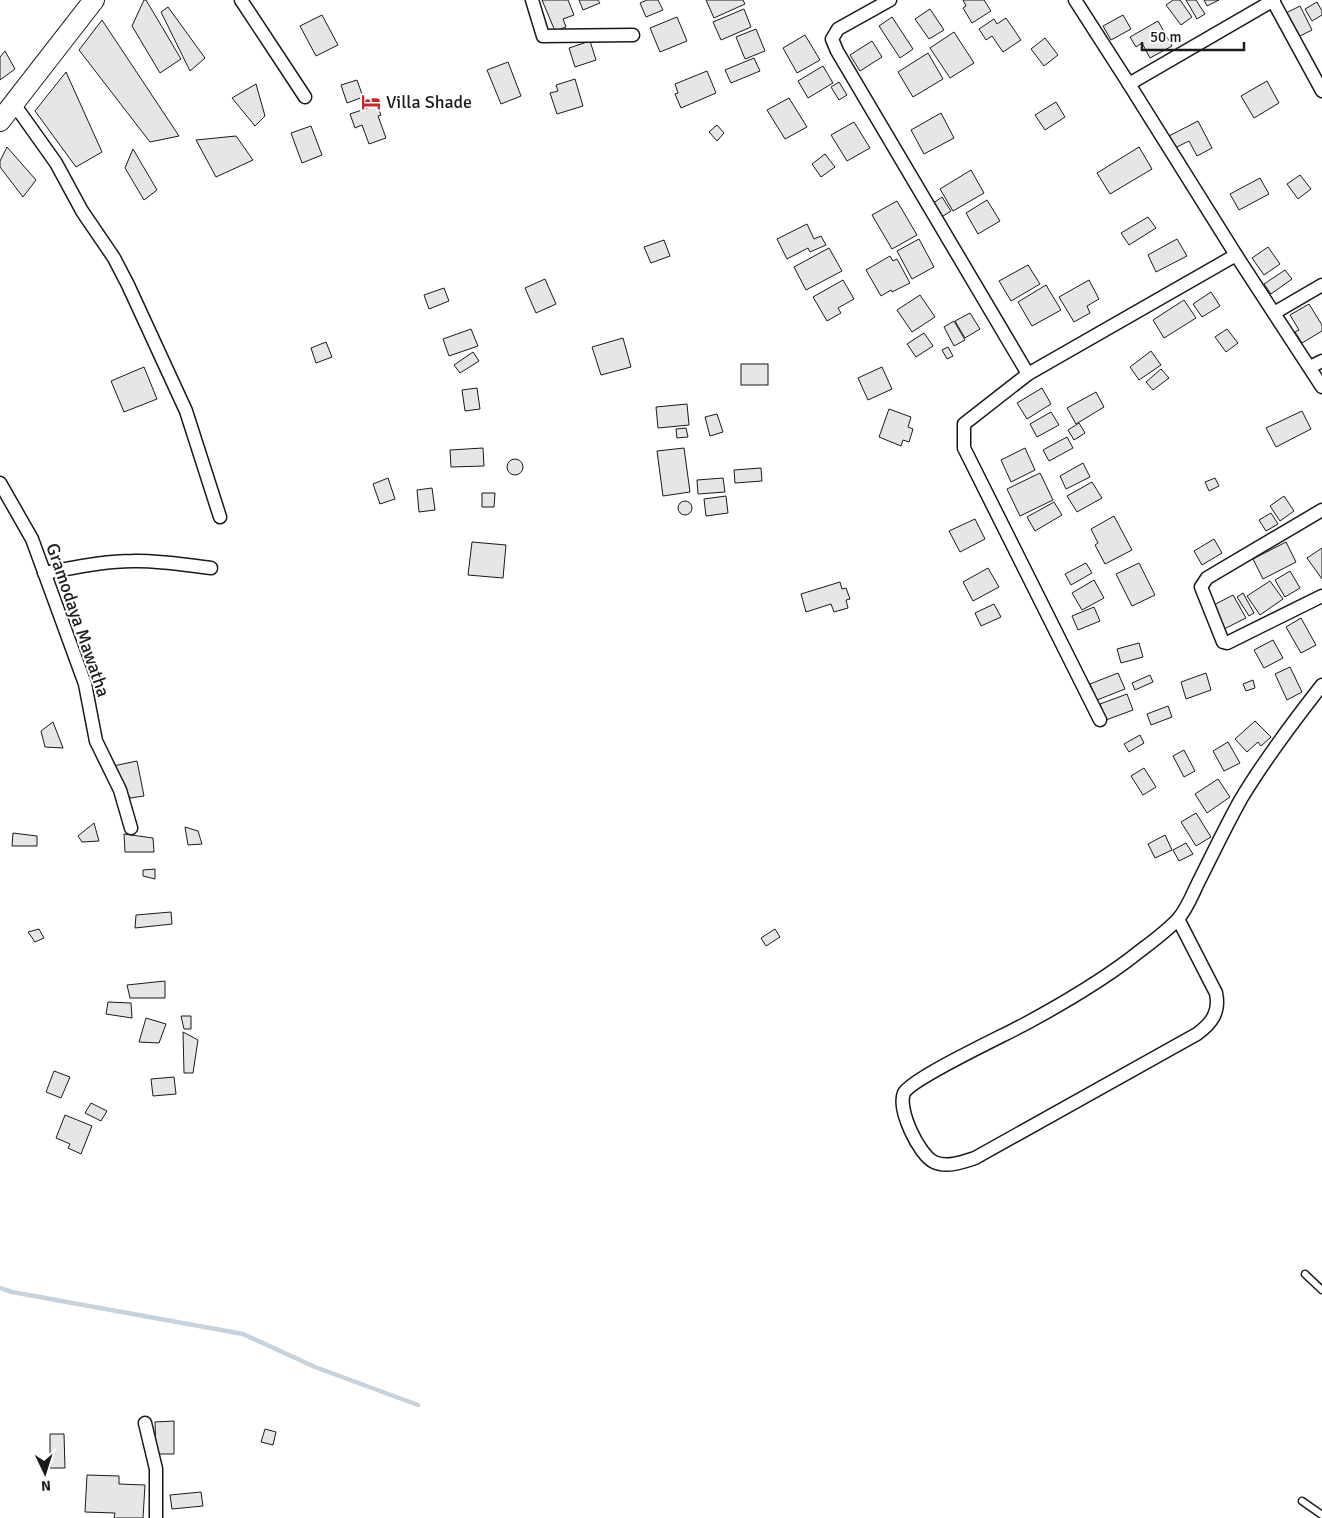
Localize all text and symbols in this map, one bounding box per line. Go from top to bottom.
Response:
scale bar [1142,20,1244,52]
text: 50 m [1150,28,1181,46]
hotel icon: Villa Shade [360,91,382,113]
place label: Villa Shade [386,91,472,113]
street label: Gramodaya Mawatha [41,540,115,700]
north arrow [20,1448,70,1498]
text: N [40,1477,51,1494]

